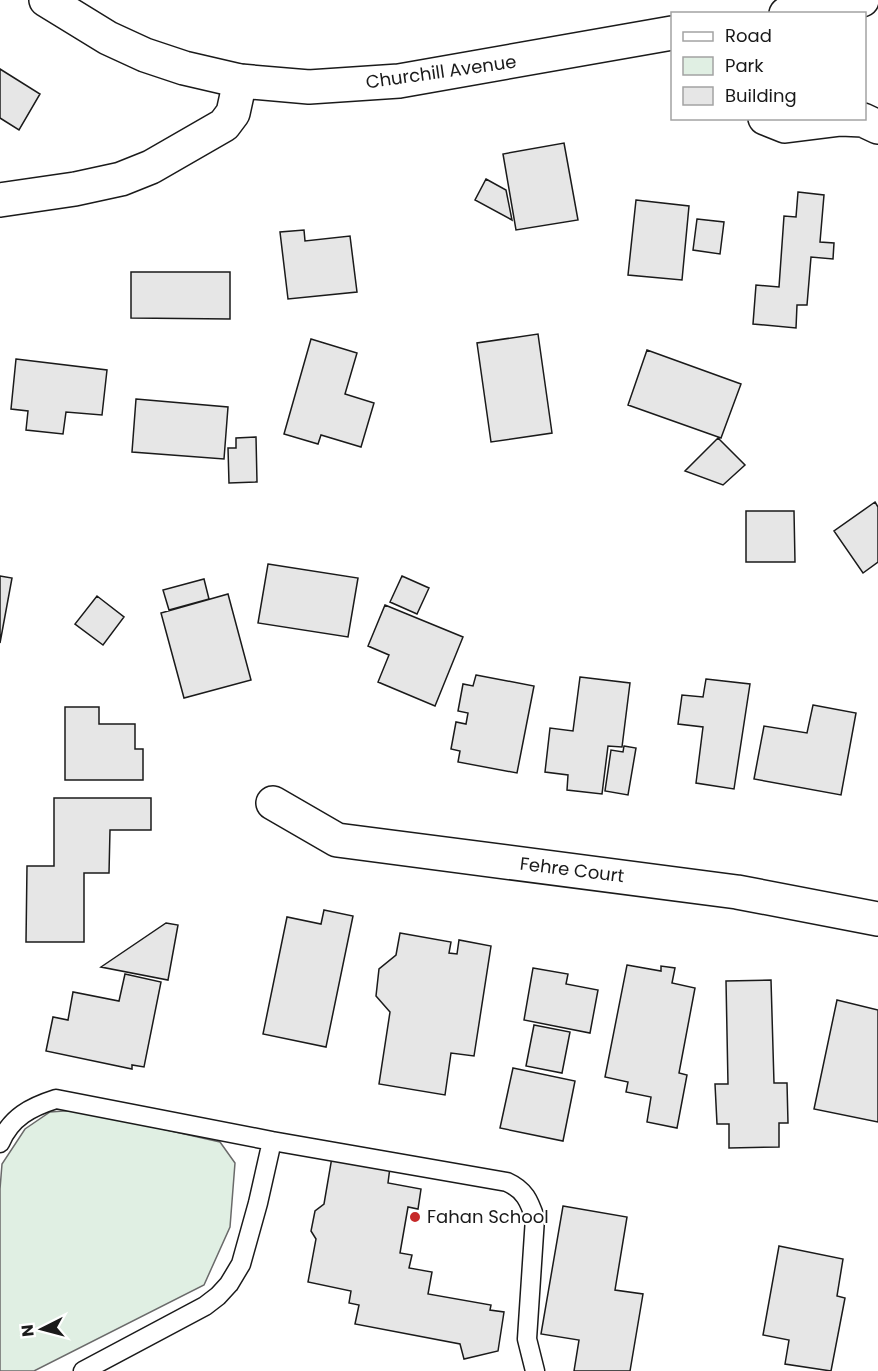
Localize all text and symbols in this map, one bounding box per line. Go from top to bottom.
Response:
legend [671,12,866,120]
text: Road [725,23,772,48]
street label: Churchill Avenue [364,49,518,94]
text: Park [725,53,764,78]
text: Building [725,83,797,108]
street label: Fehre Court [519,851,626,888]
place label: Fahan School [427,1204,549,1229]
marker: Fahan School [408,1210,422,1224]
north arrow [12,1299,72,1359]
text: N [16,1323,40,1338]

